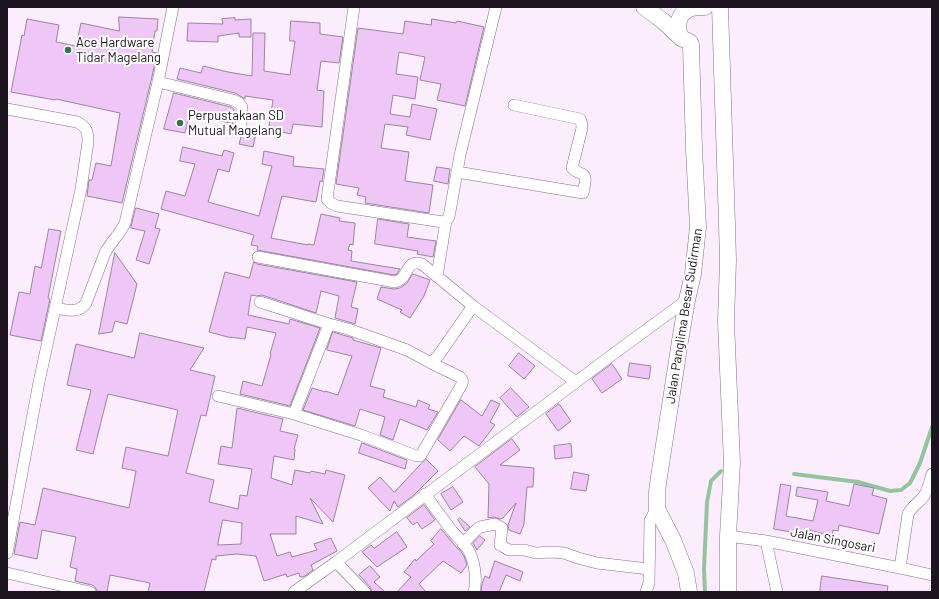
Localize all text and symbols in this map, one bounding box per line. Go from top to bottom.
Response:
place label: Ace Hardware Tidar Magelang [76,35,161,66]
marker: Ace Hardware Tidar Magelang [63,45,73,55]
place label: Perpustakaan SD Mutual Magelang [188,108,284,139]
marker: Perpustakaan SD Mutual Magelang [175,118,185,128]
street label: Jalan Panglima Besar Sudirman [662,227,706,405]
street label: Jalan Singosari [789,524,877,556]

